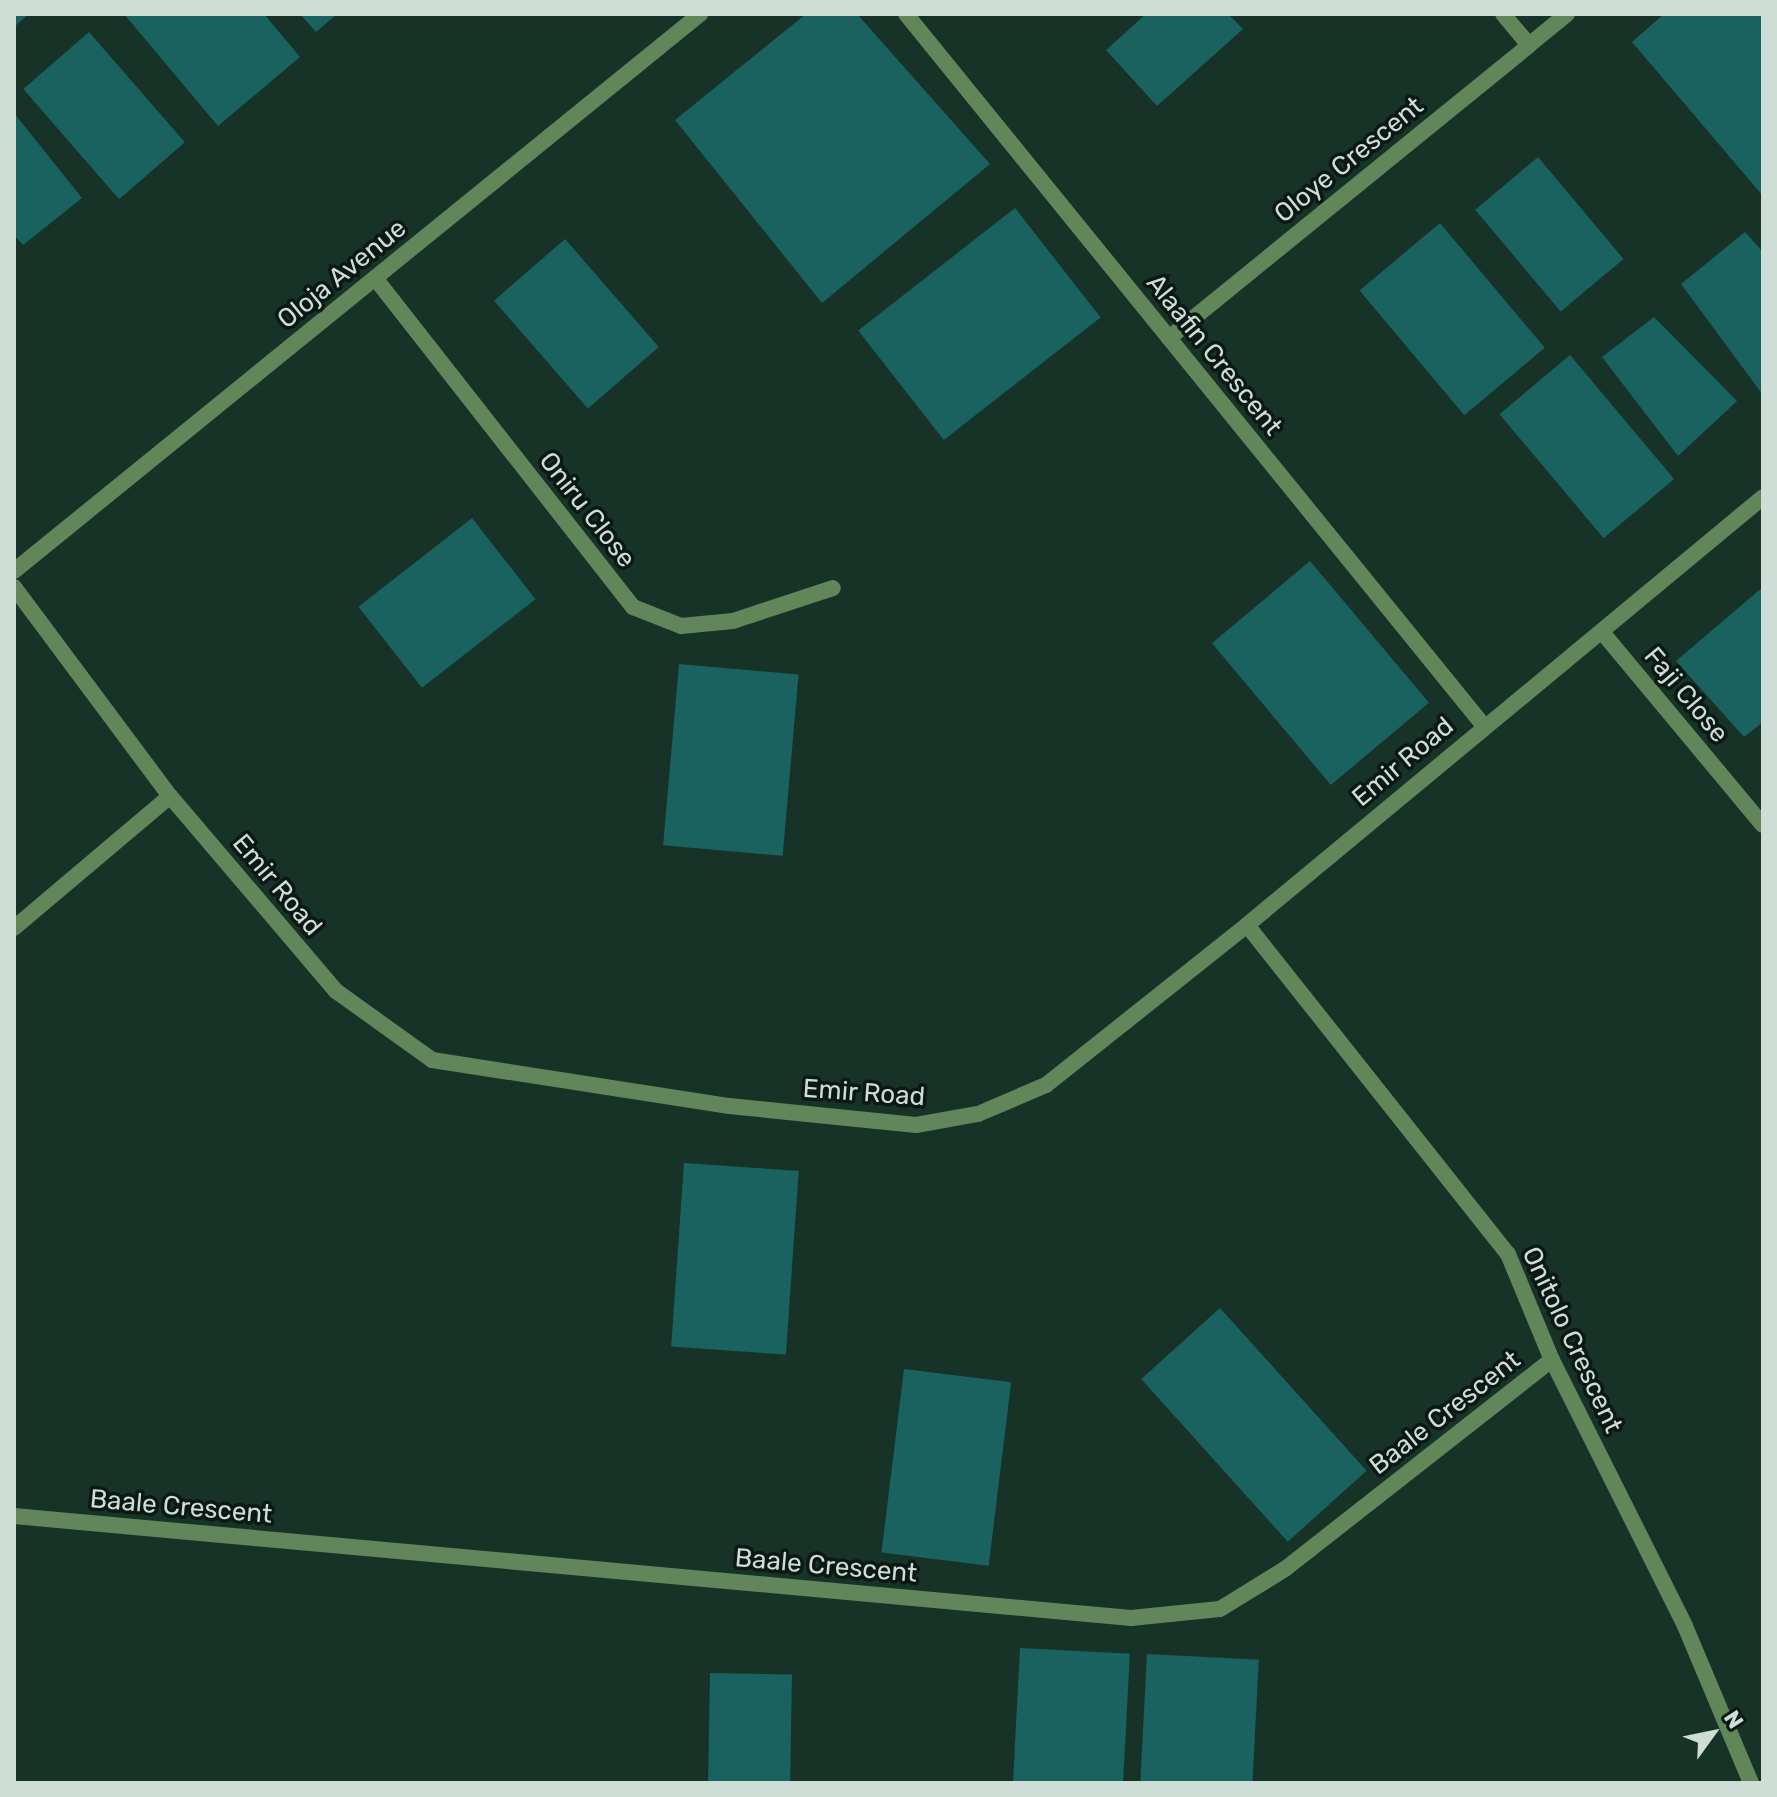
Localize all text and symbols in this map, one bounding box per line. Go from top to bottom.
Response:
street label: Oloye Crescent [1268,90,1430,230]
street label: Oloja Avenue [271,212,413,336]
street label: Alaafin Crescent [1140,268,1288,442]
street label: Oniru Close [532,446,642,574]
street label: Faji Close [1637,641,1735,749]
street label: Emir Road [1346,711,1460,813]
street label: Emir Road [226,828,328,942]
street label: Emir Road [802,1073,926,1113]
street label: Onitolo Crescent [1515,1242,1629,1438]
street label: Baale Crescent [1363,1344,1527,1482]
street label: Baale Crescent [89,1483,273,1531]
street label: Baale Crescent [734,1542,918,1590]
north arrow [1673,1693,1753,1773]
text: N [1718,1706,1749,1734]

